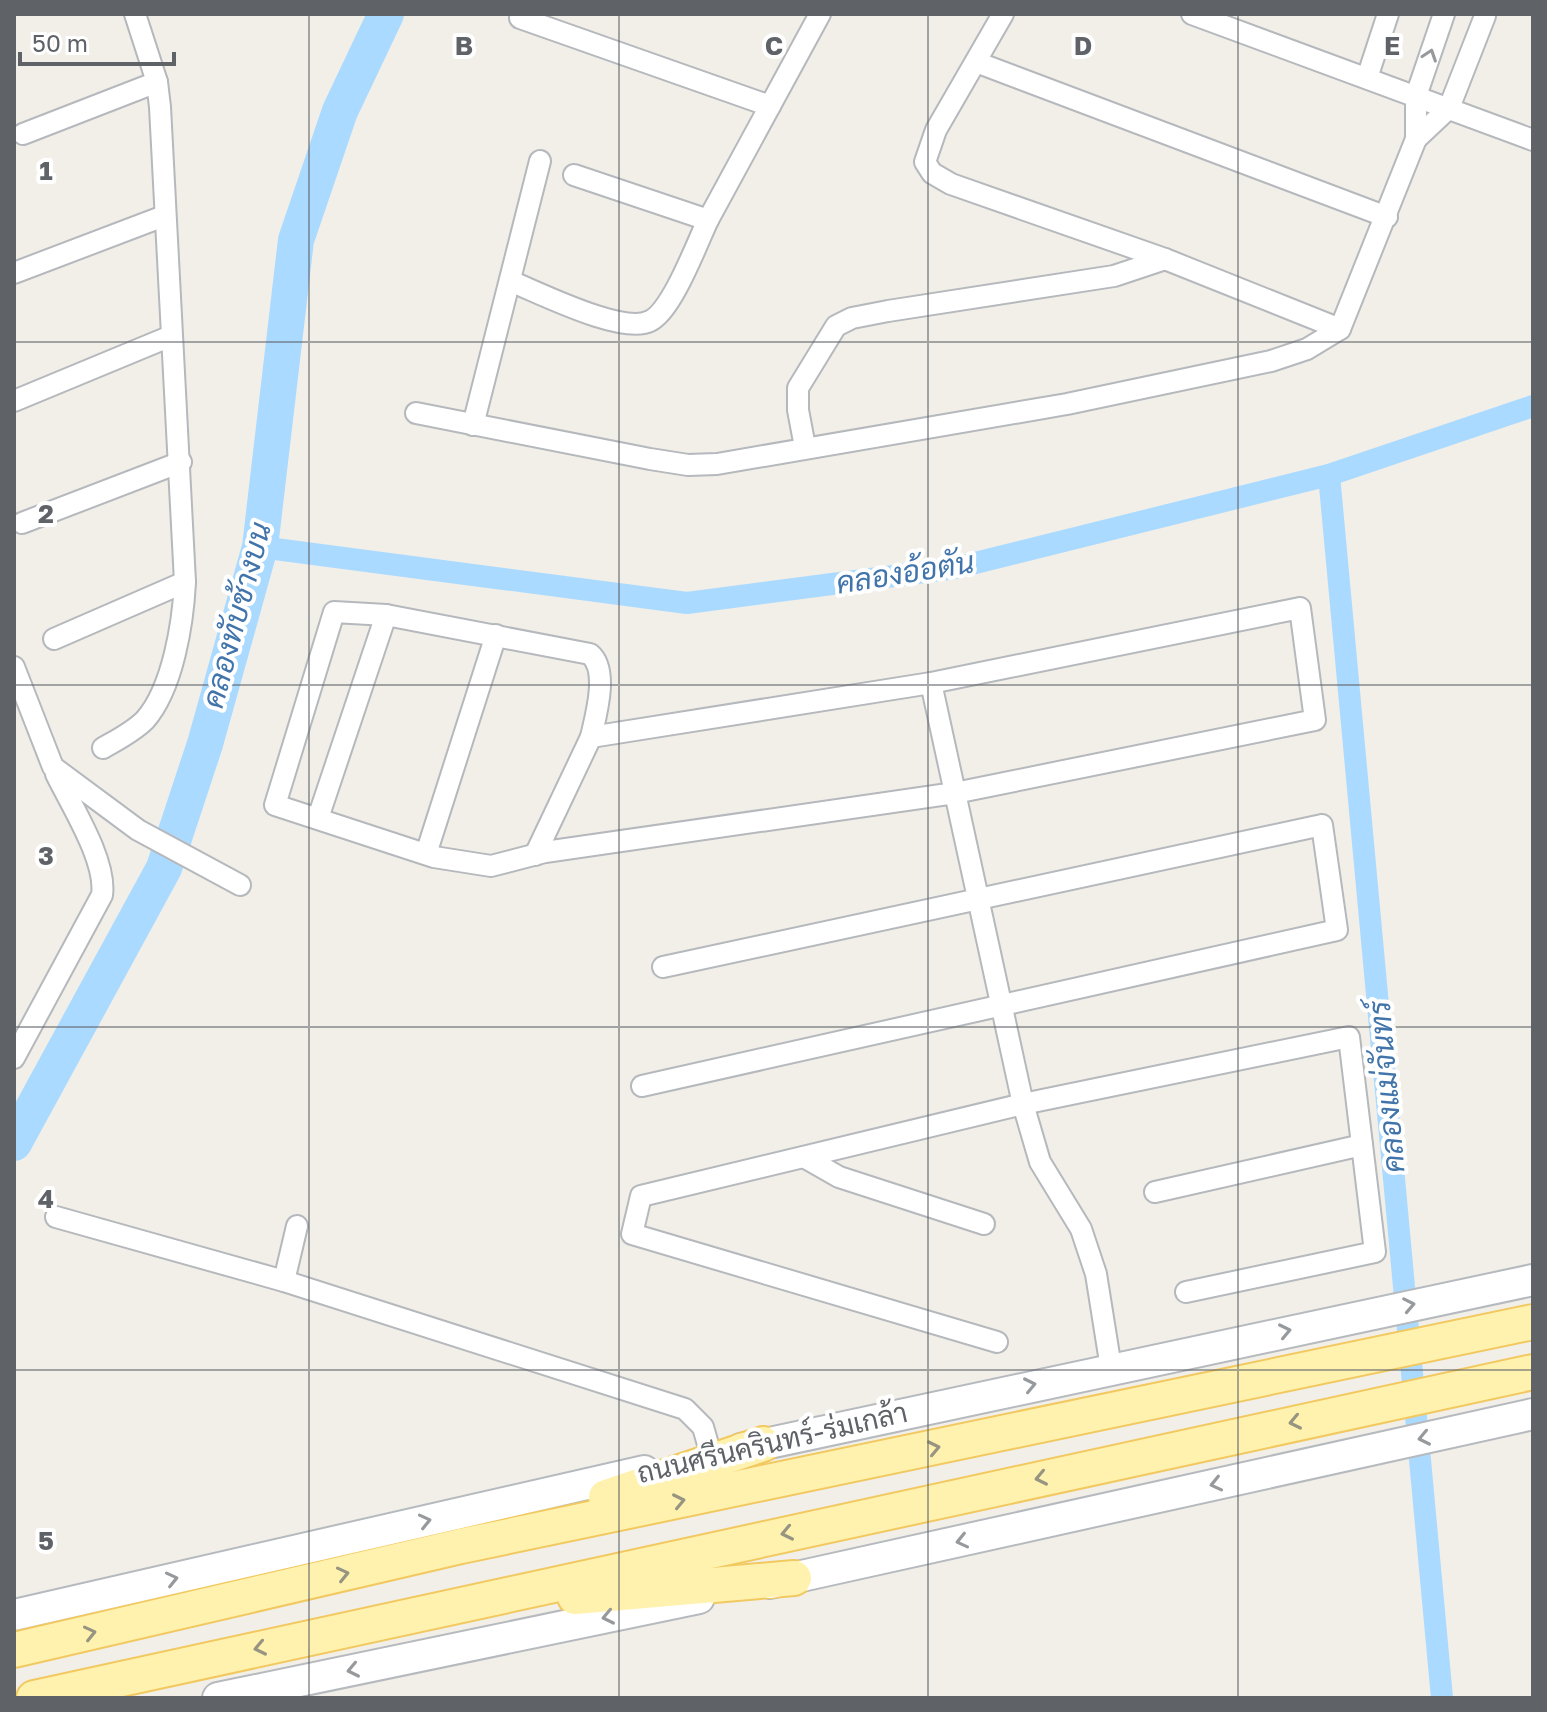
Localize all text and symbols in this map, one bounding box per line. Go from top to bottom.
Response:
scale bar [20,16,174,66]
text: 50 m [32,28,88,57]
text: B [455,30,473,61]
text: C [765,30,783,61]
text: D [1074,30,1092,61]
text: E [1384,30,1400,61]
one-way arrow [1421,49,1437,62]
text: 1 [39,155,53,186]
text: 2 [38,498,54,529]
water label: คลองทับช้างบน [193,518,278,712]
water label: คลองอ้อตัน [833,542,977,601]
text: 3 [38,840,54,871]
water label: คลองแม่จันทร์ [1359,995,1411,1175]
text: 4 [38,1183,54,1214]
one-way arrow [1402,1297,1415,1314]
one-way arrow [1277,1323,1291,1340]
one-way arrow [1023,1377,1037,1394]
street label: ถนนศรีนครินทร์-ร่มเกล้า [633,1393,910,1489]
one-way arrow [1289,1413,1302,1430]
one-way arrow [1418,1429,1431,1446]
one-way arrow [927,1440,941,1457]
one-way arrow [1035,1469,1048,1486]
one-way arrow [1210,1475,1223,1492]
one-way arrow [672,1493,686,1510]
one-way arrow [418,1513,432,1530]
one-way arrow [781,1524,794,1541]
text: 5 [38,1525,54,1556]
one-way arrow [956,1532,970,1549]
one-way arrow [336,1566,350,1583]
one-way arrow [165,1571,178,1588]
one-way arrow [601,1608,615,1625]
one-way arrow [83,1625,96,1642]
one-way arrow [253,1639,267,1656]
one-way arrow [347,1661,360,1678]

